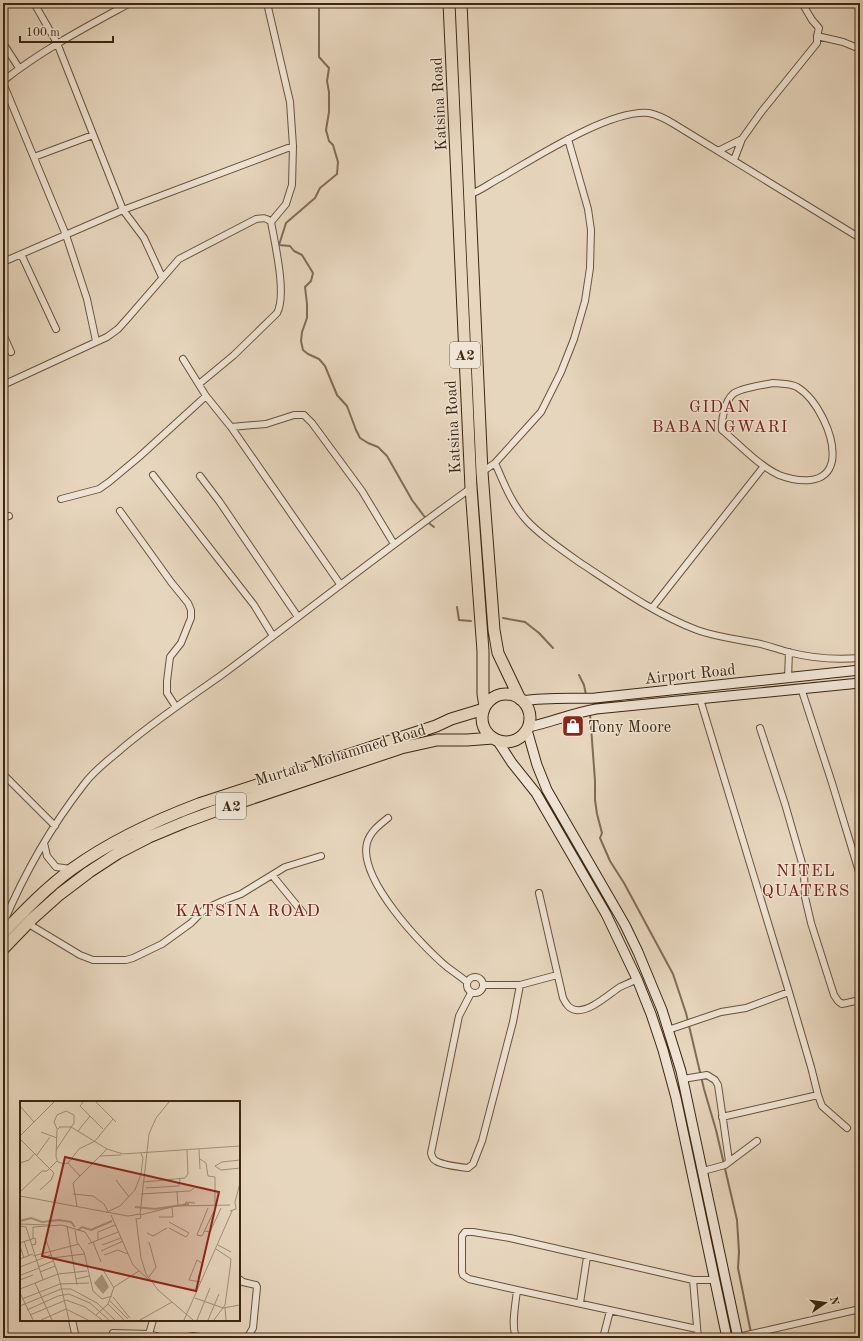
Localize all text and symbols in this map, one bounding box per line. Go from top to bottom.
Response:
scale bar [20,18,113,44]
text: 100 m [26,27,60,39]
street label: Katsina Road [430,57,450,151]
road number: A2 [450,342,480,368]
street label: Katsina Road [444,380,464,474]
district label: GIDAN BABAN GWARI [652,399,788,436]
street label: Airport Road [644,662,737,688]
shop icon: Tony Moore [560,713,586,739]
place label: Tony Moore [588,720,671,736]
street label: Murtala Mohammed Road [253,722,428,790]
road number: A2 [216,793,246,819]
district label: NITEL QUATERS [762,863,850,900]
district label: KATSINA ROAD [175,903,321,920]
inset map [20,1101,240,1321]
north arrow [805,1283,845,1323]
text: N [827,1296,840,1307]

